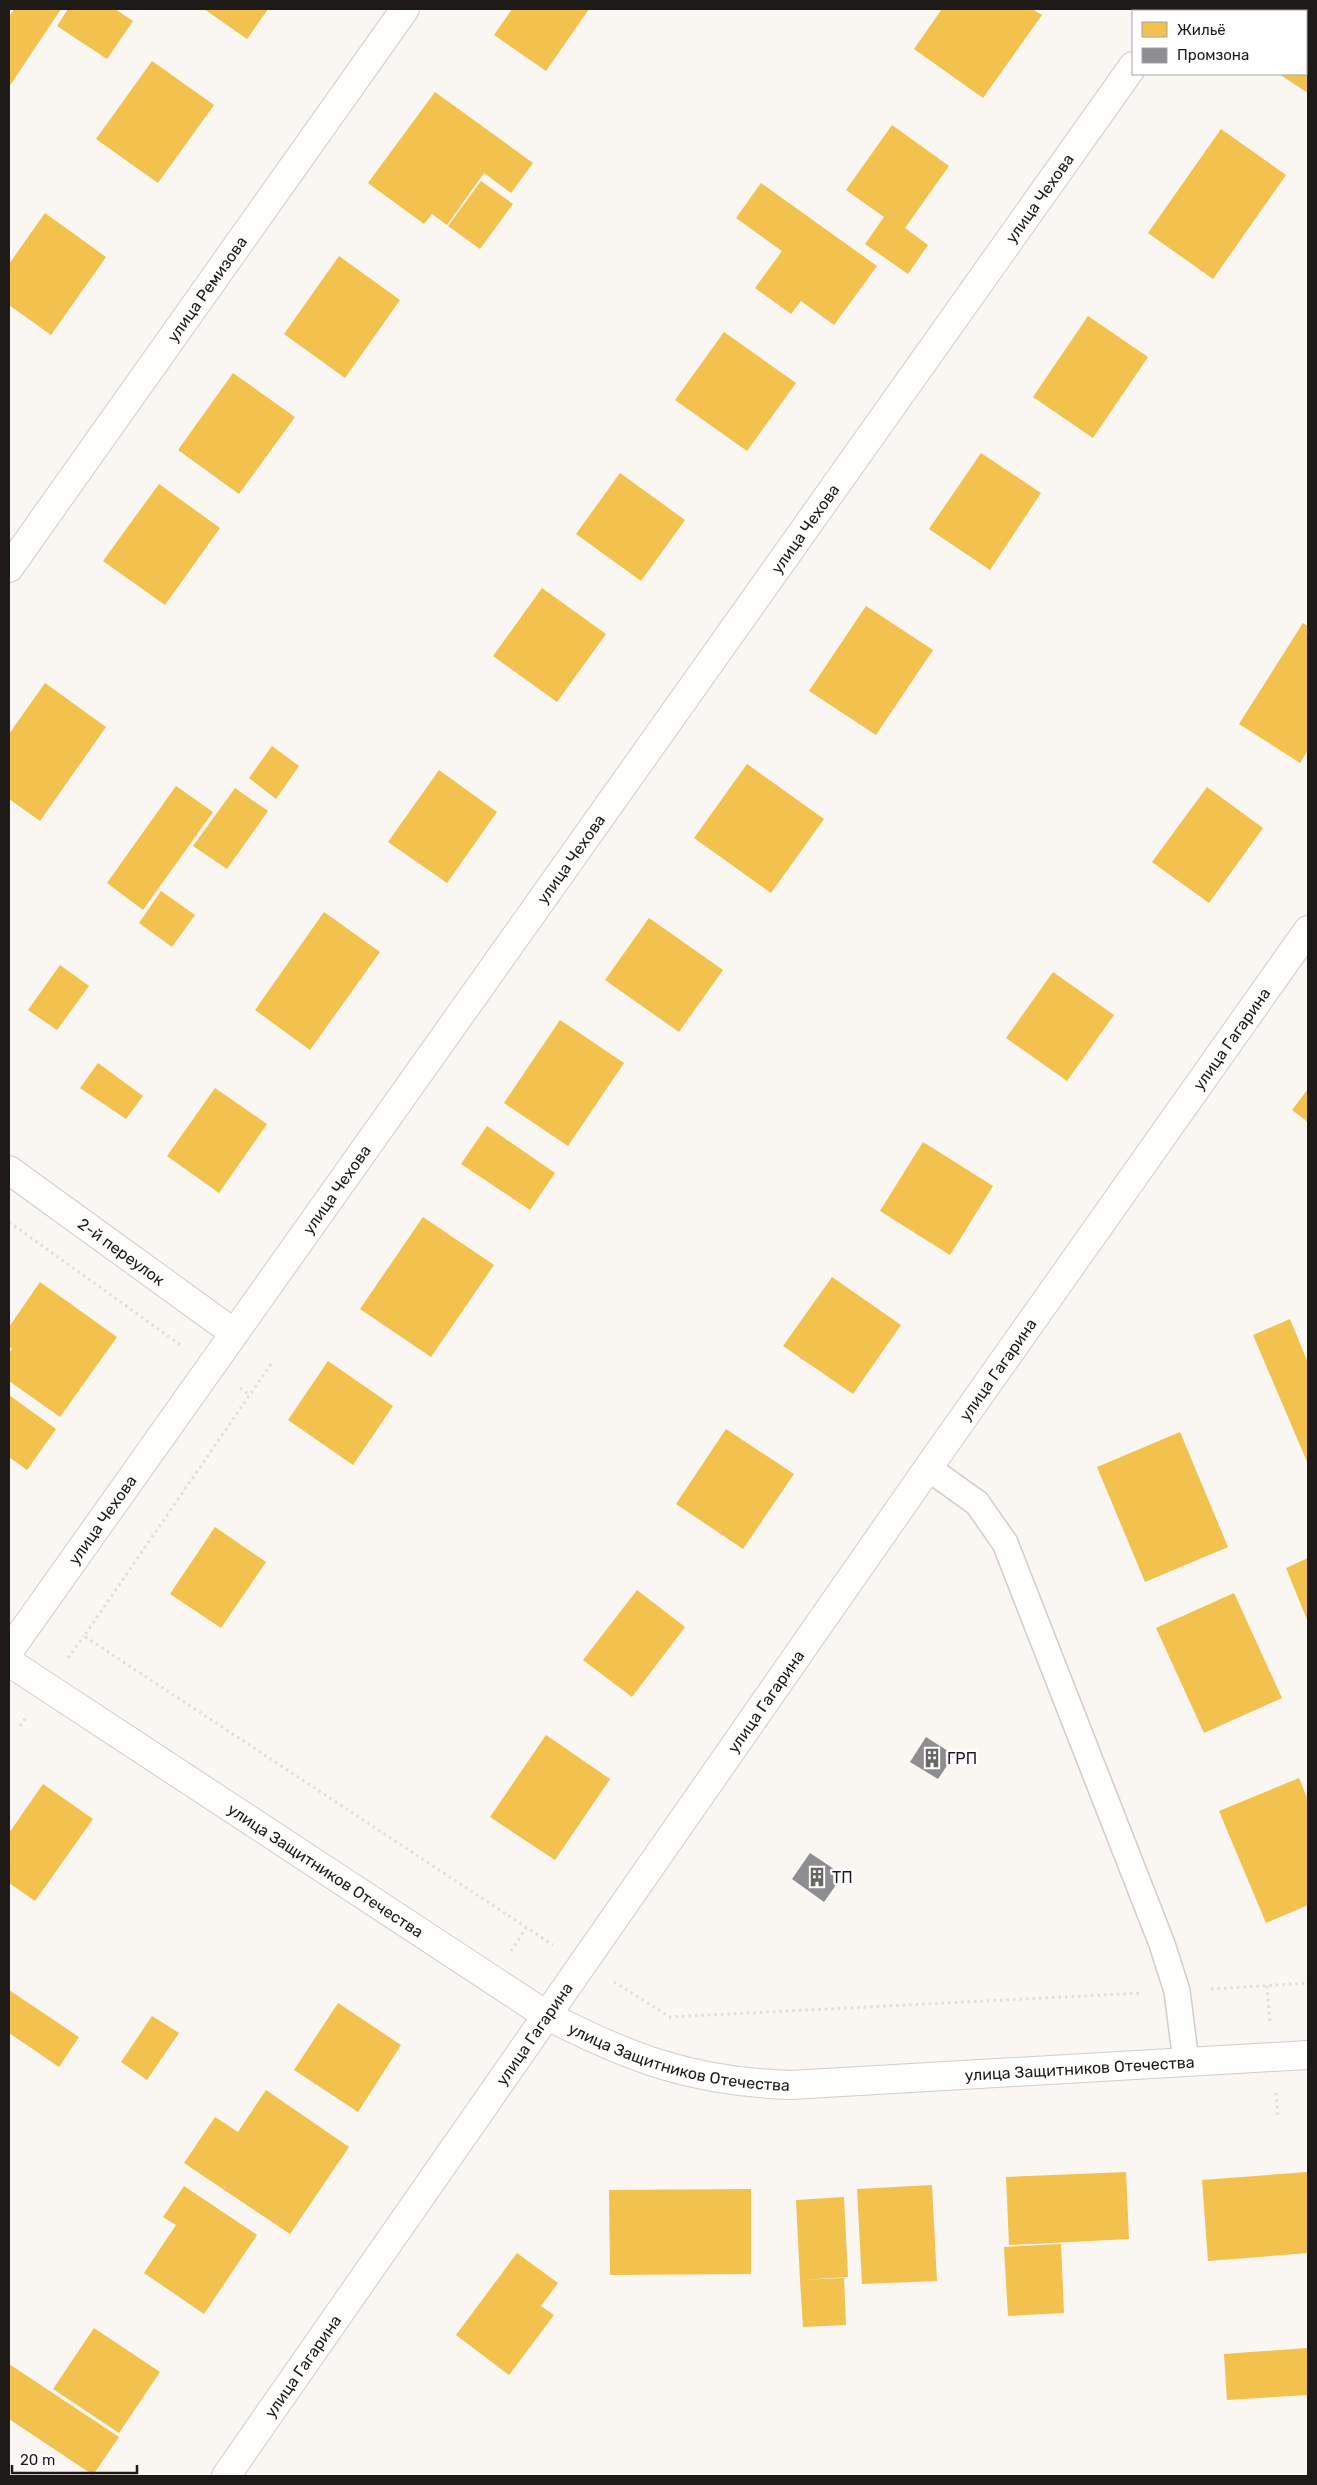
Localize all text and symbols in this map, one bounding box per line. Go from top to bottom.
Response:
legend [1132,10,1307,75]
text: Жильё [1177,21,1226,39]
text: Промзона [1177,46,1249,64]
street label: улица Чехова [1001,150,1077,247]
street label: улица Ремизова [163,232,251,345]
street label: улица Чехова [767,480,843,577]
street label: улица Чехова [533,811,609,907]
street label: улица Гагарина [1189,984,1274,1093]
street label: улица Чехова [298,1141,375,1238]
street label: 2-й переулок [75,1214,169,1290]
street label: улица Гагарина [955,1315,1040,1424]
street label: улица Чехова [64,1471,140,1568]
street label: улица Гагарина [723,1646,808,1756]
building icon: ГРП [921,1747,943,1769]
place label: ГРП [947,1749,977,1768]
street label: улица Защитников Отечества [224,1799,427,1941]
building icon: ТП [806,1866,828,1888]
place label: ТП [832,1868,853,1887]
street label: улица Гагарина [492,1979,576,2089]
street label: улица Защитников Отечества [565,2018,790,2094]
street label: улица Защитников Отечества [964,2052,1195,2084]
street label: улица Гагарина [260,2311,345,2421]
scale bar [12,2442,138,2474]
text: 20 m [20,2451,55,2469]

